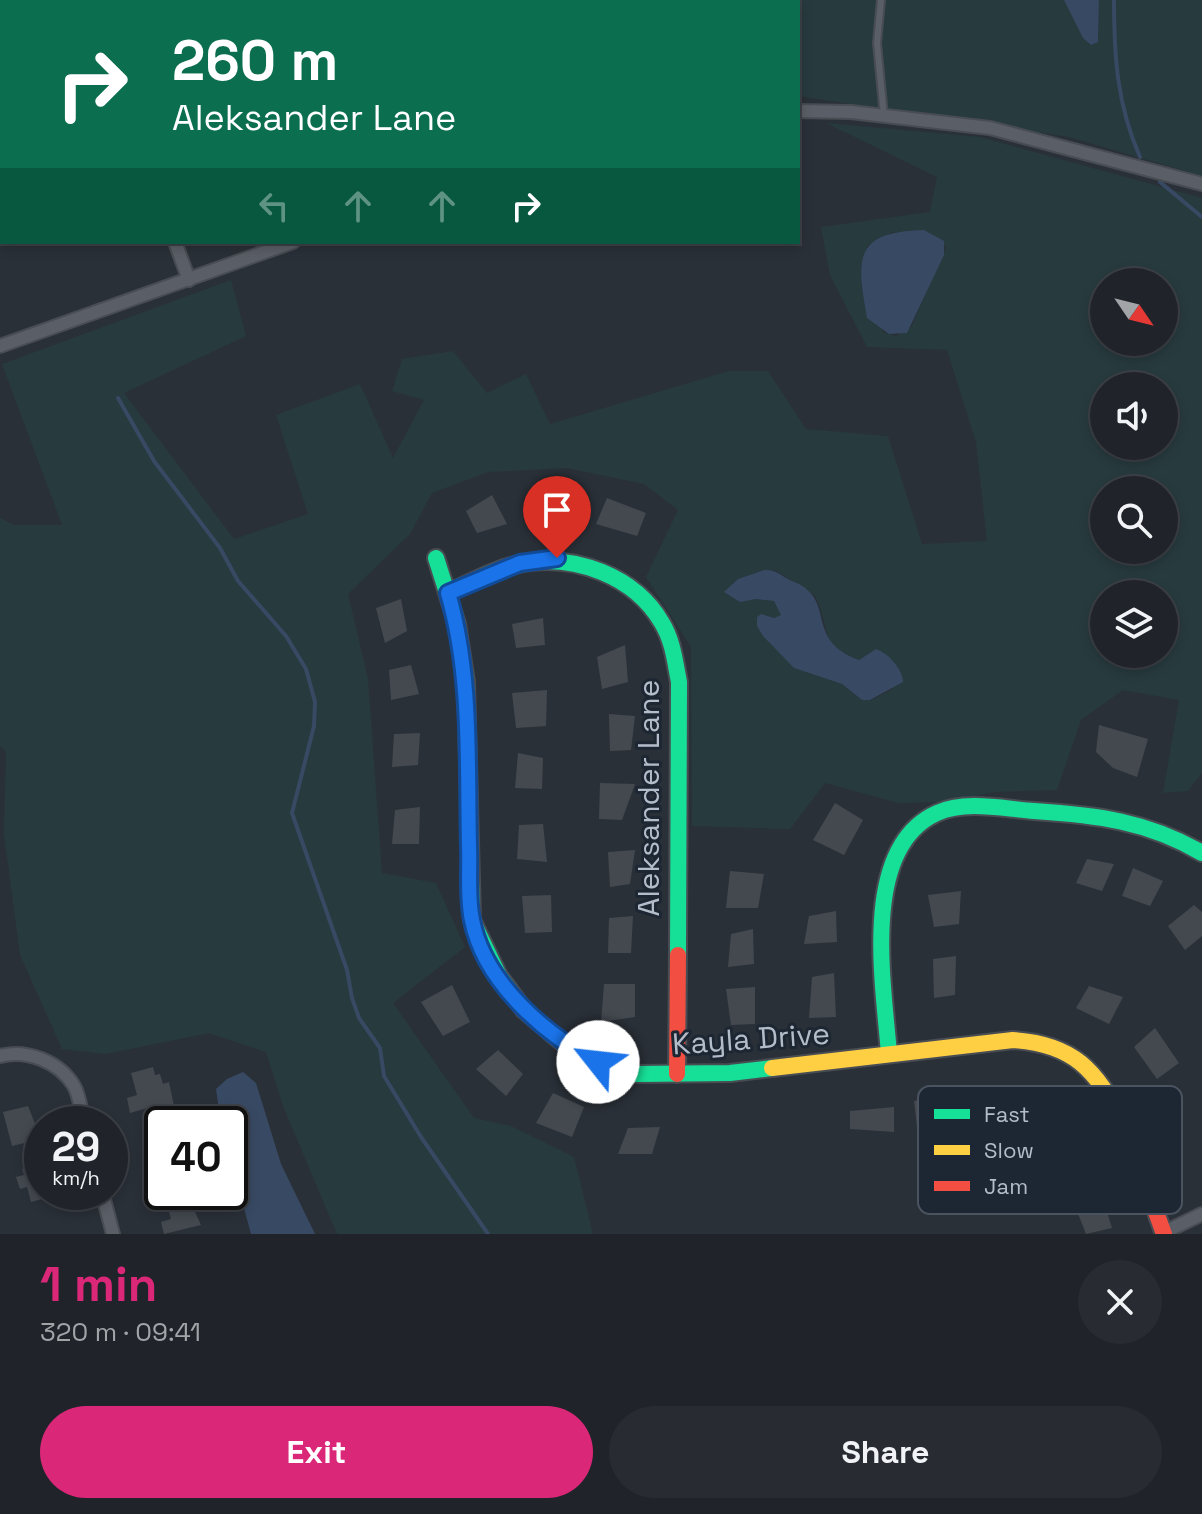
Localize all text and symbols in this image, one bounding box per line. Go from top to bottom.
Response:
text: 260 m [172,25,338,96]
icon: right [40,32,144,136]
text: Aleksander Lane [172,95,456,141]
icon: left [252,184,296,228]
icon: ahead [336,184,380,228]
icon: ahead [420,184,464,228]
icon: right [504,184,548,228]
north arrow [1090,268,1178,356]
map controls [1090,268,1178,668]
button: sound [1090,372,1178,460]
pin [523,476,591,558]
button: search [1090,476,1178,564]
icon: arrive [535,488,579,532]
button: layers [1090,580,1178,668]
street label: Aleksander Lane [629,680,668,916]
street label: Kayla Drive [671,1014,831,1063]
position arrow [556,1020,640,1104]
legend [918,1086,1182,1214]
text: Fast [984,1100,1030,1128]
speed limit sign: 40 [144,1106,248,1210]
text: 29 [52,1122,100,1173]
text: Slow [984,1136,1034,1164]
text: km/h [52,1165,100,1191]
text: Jam [984,1172,1028,1200]
text: 1 min [40,1254,157,1315]
button: close [1078,1260,1162,1344]
text: 320 m · 09:41 [40,1315,201,1349]
button: Exit [40,1406,593,1498]
button: Share [609,1406,1162,1498]

